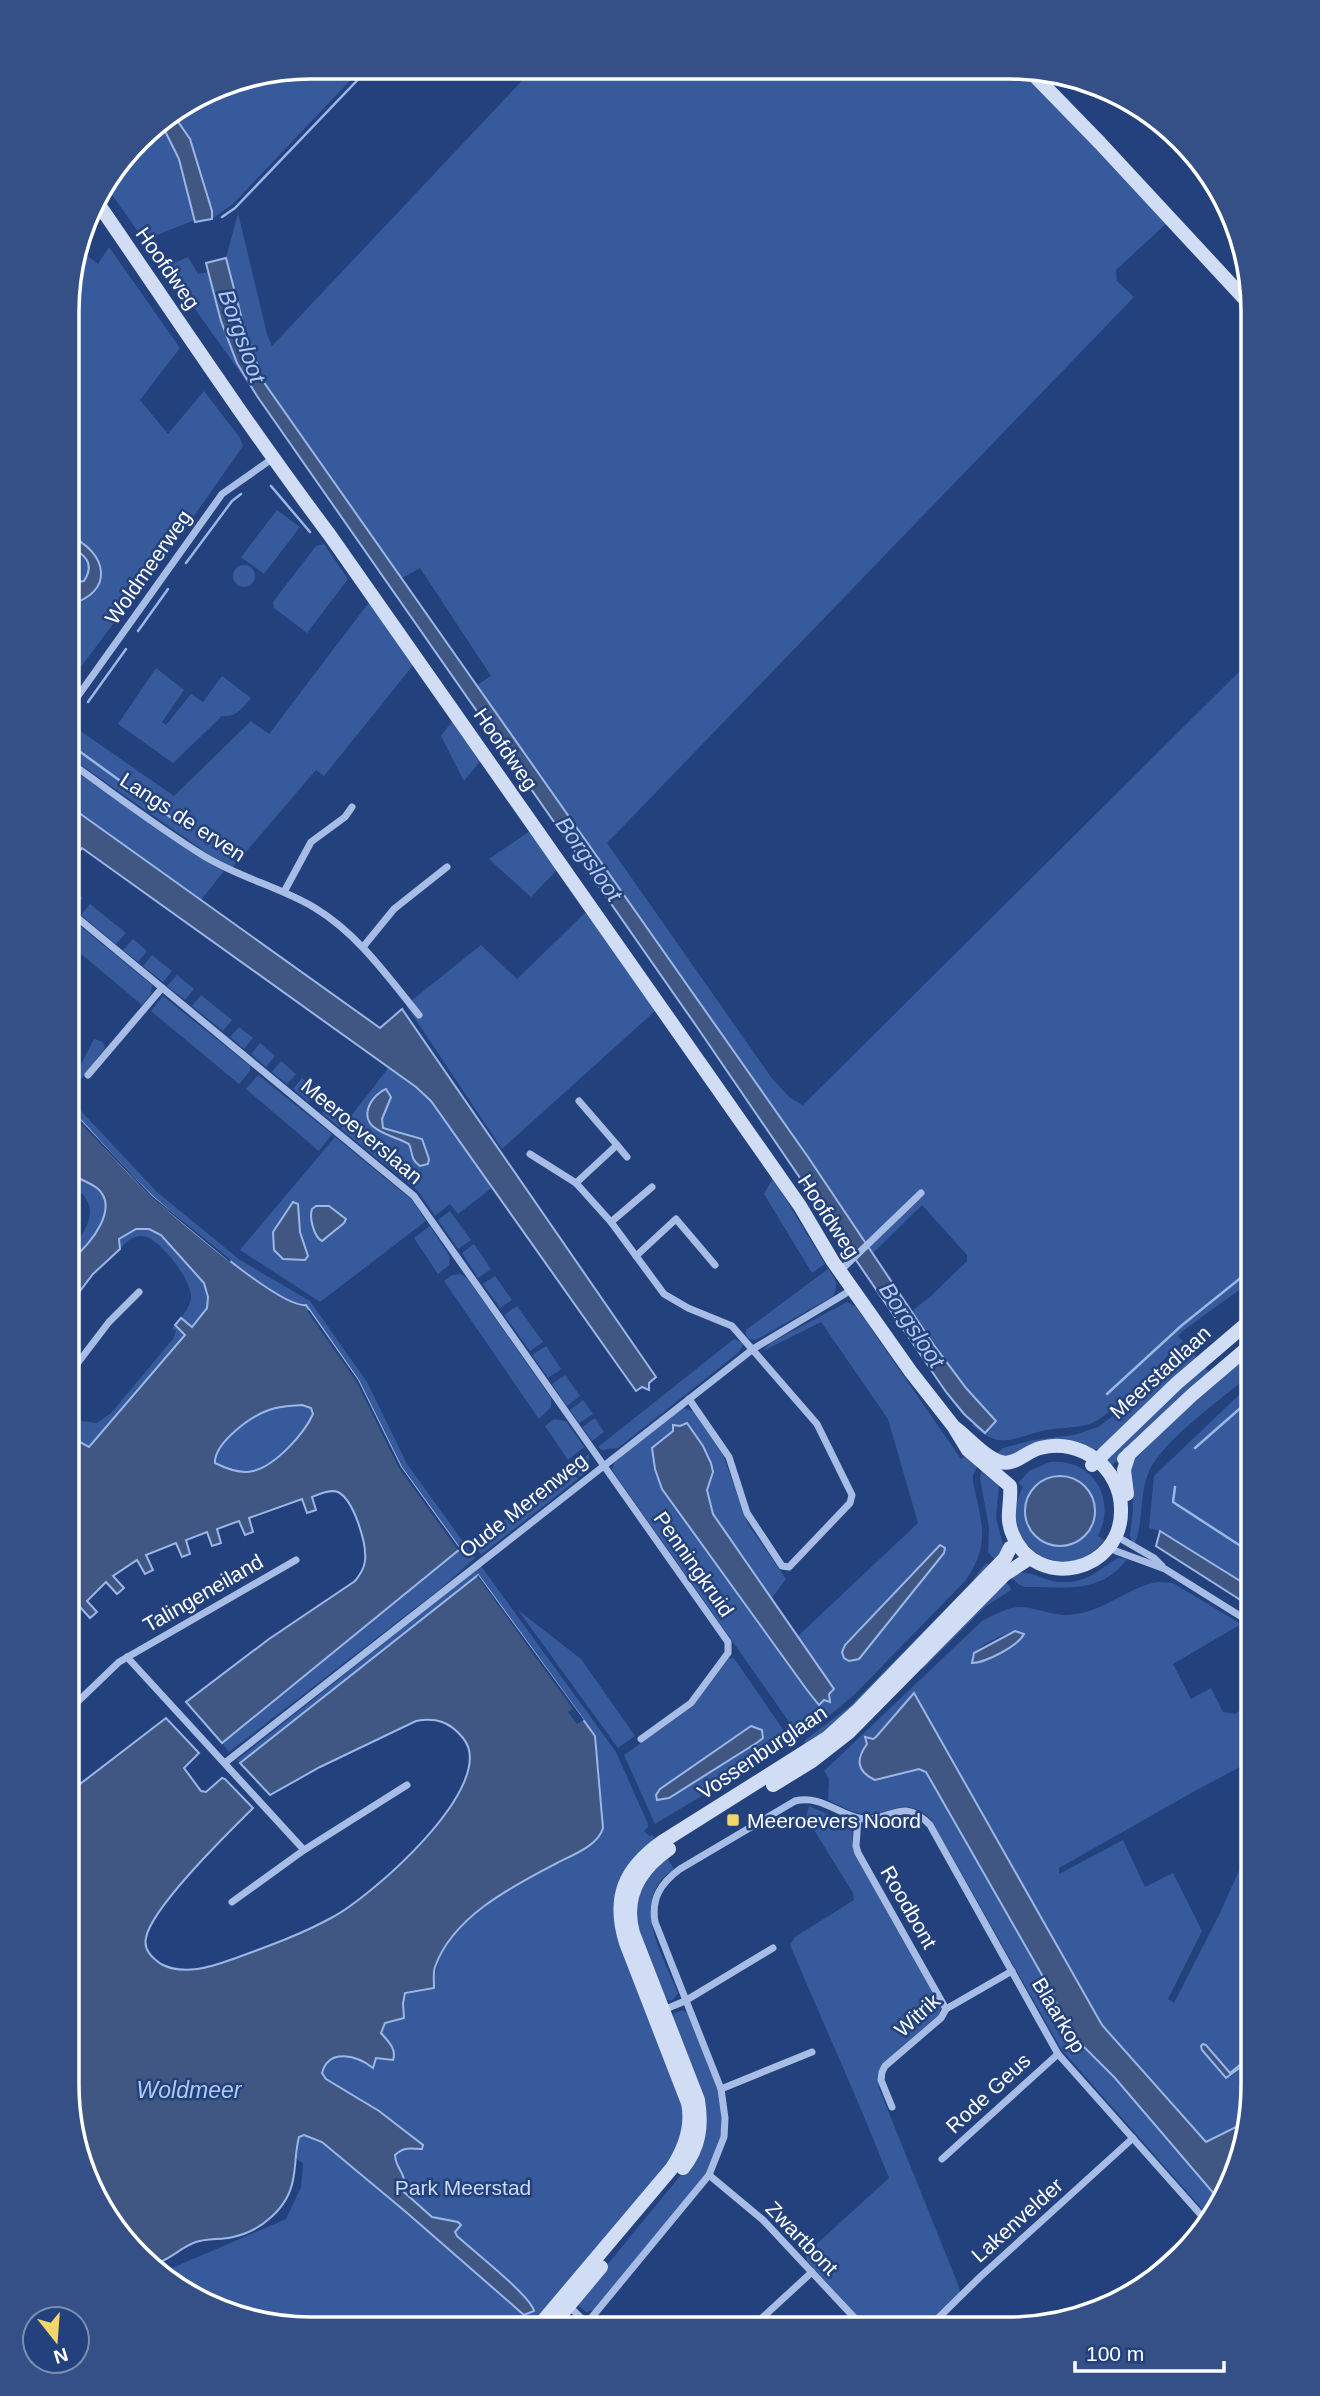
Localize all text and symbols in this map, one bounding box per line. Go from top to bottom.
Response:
street label: Hoofdweg [131,223,205,313]
water label: Borgsloot [213,286,271,388]
street label: Woldmeerweg [100,506,196,628]
street label: Hoofdweg [469,704,543,794]
street label: Langs de erven [116,768,250,866]
water label: Borgsloot [550,812,628,908]
street label: Meeroeverslaan [297,1074,427,1188]
street label: Hoofdweg [794,1170,864,1262]
water label: Borgsloot [874,1277,951,1374]
street label: Meerstadlaan [1105,1321,1215,1423]
street label: Oude Merenweg [455,1448,591,1562]
street label: Penningkruid [649,1507,739,1621]
street label: Talingeneiland [139,1549,267,1637]
street label: Vossenburglaan [693,1700,831,1804]
place label: Meeroevers Noord [747,1809,921,1832]
marker: Meeroevers Noord [725,1812,741,1828]
street label: Roodbont [876,1862,942,1952]
street label: Blaarkop [1028,1974,1090,2056]
street label: Witrik [890,1989,945,2041]
street label: Rode Geus [941,2048,1035,2138]
water label: Woldmeer [137,2077,243,2103]
street label: Lakenvelder [967,2173,1067,2267]
park label: Park Meerstad [395,2176,531,2199]
street label: Zwartbont [761,2196,843,2280]
north arrow [21,2305,91,2375]
scale bar [1075,2330,1224,2374]
text: 100 m [1086,2342,1144,2365]
text: N [51,2344,70,2368]

